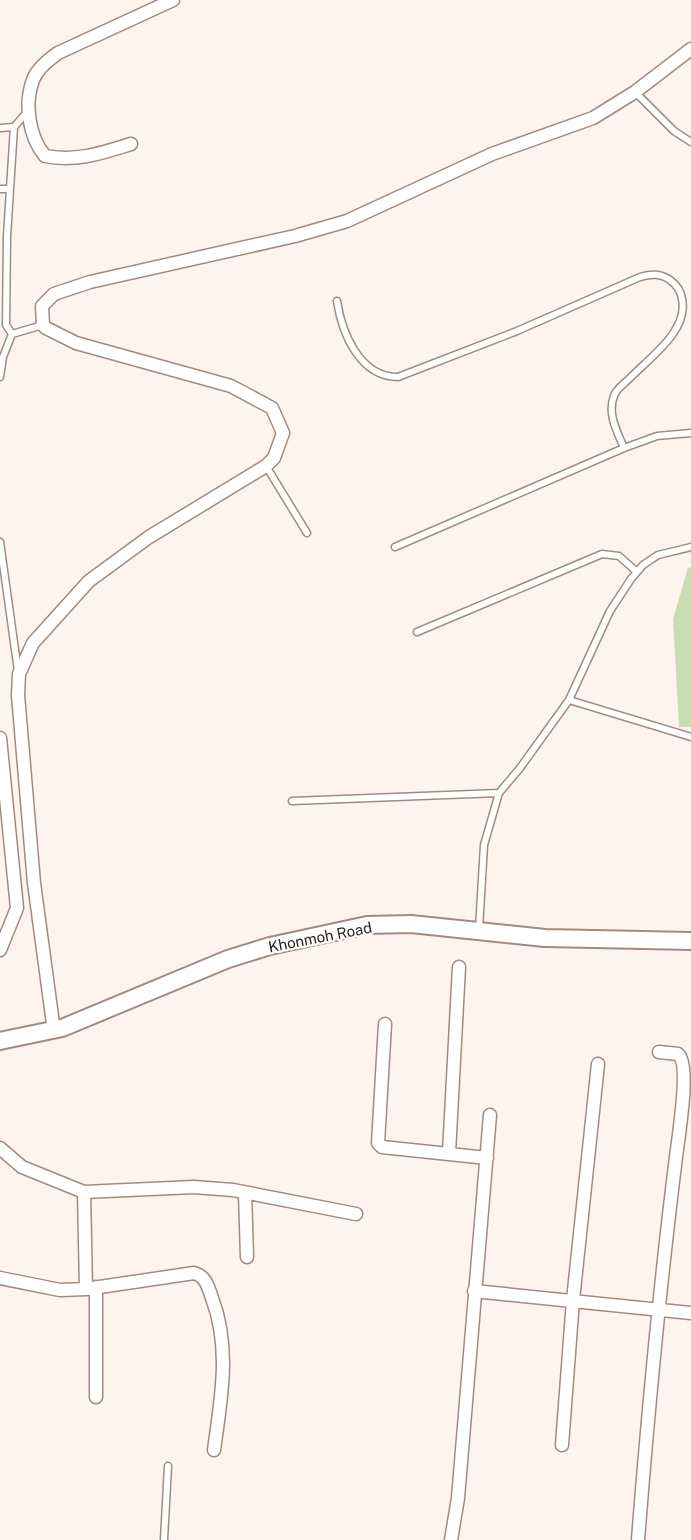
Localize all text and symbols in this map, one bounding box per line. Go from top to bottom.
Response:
street label: Khonmoh Road [267,919,373,955]

